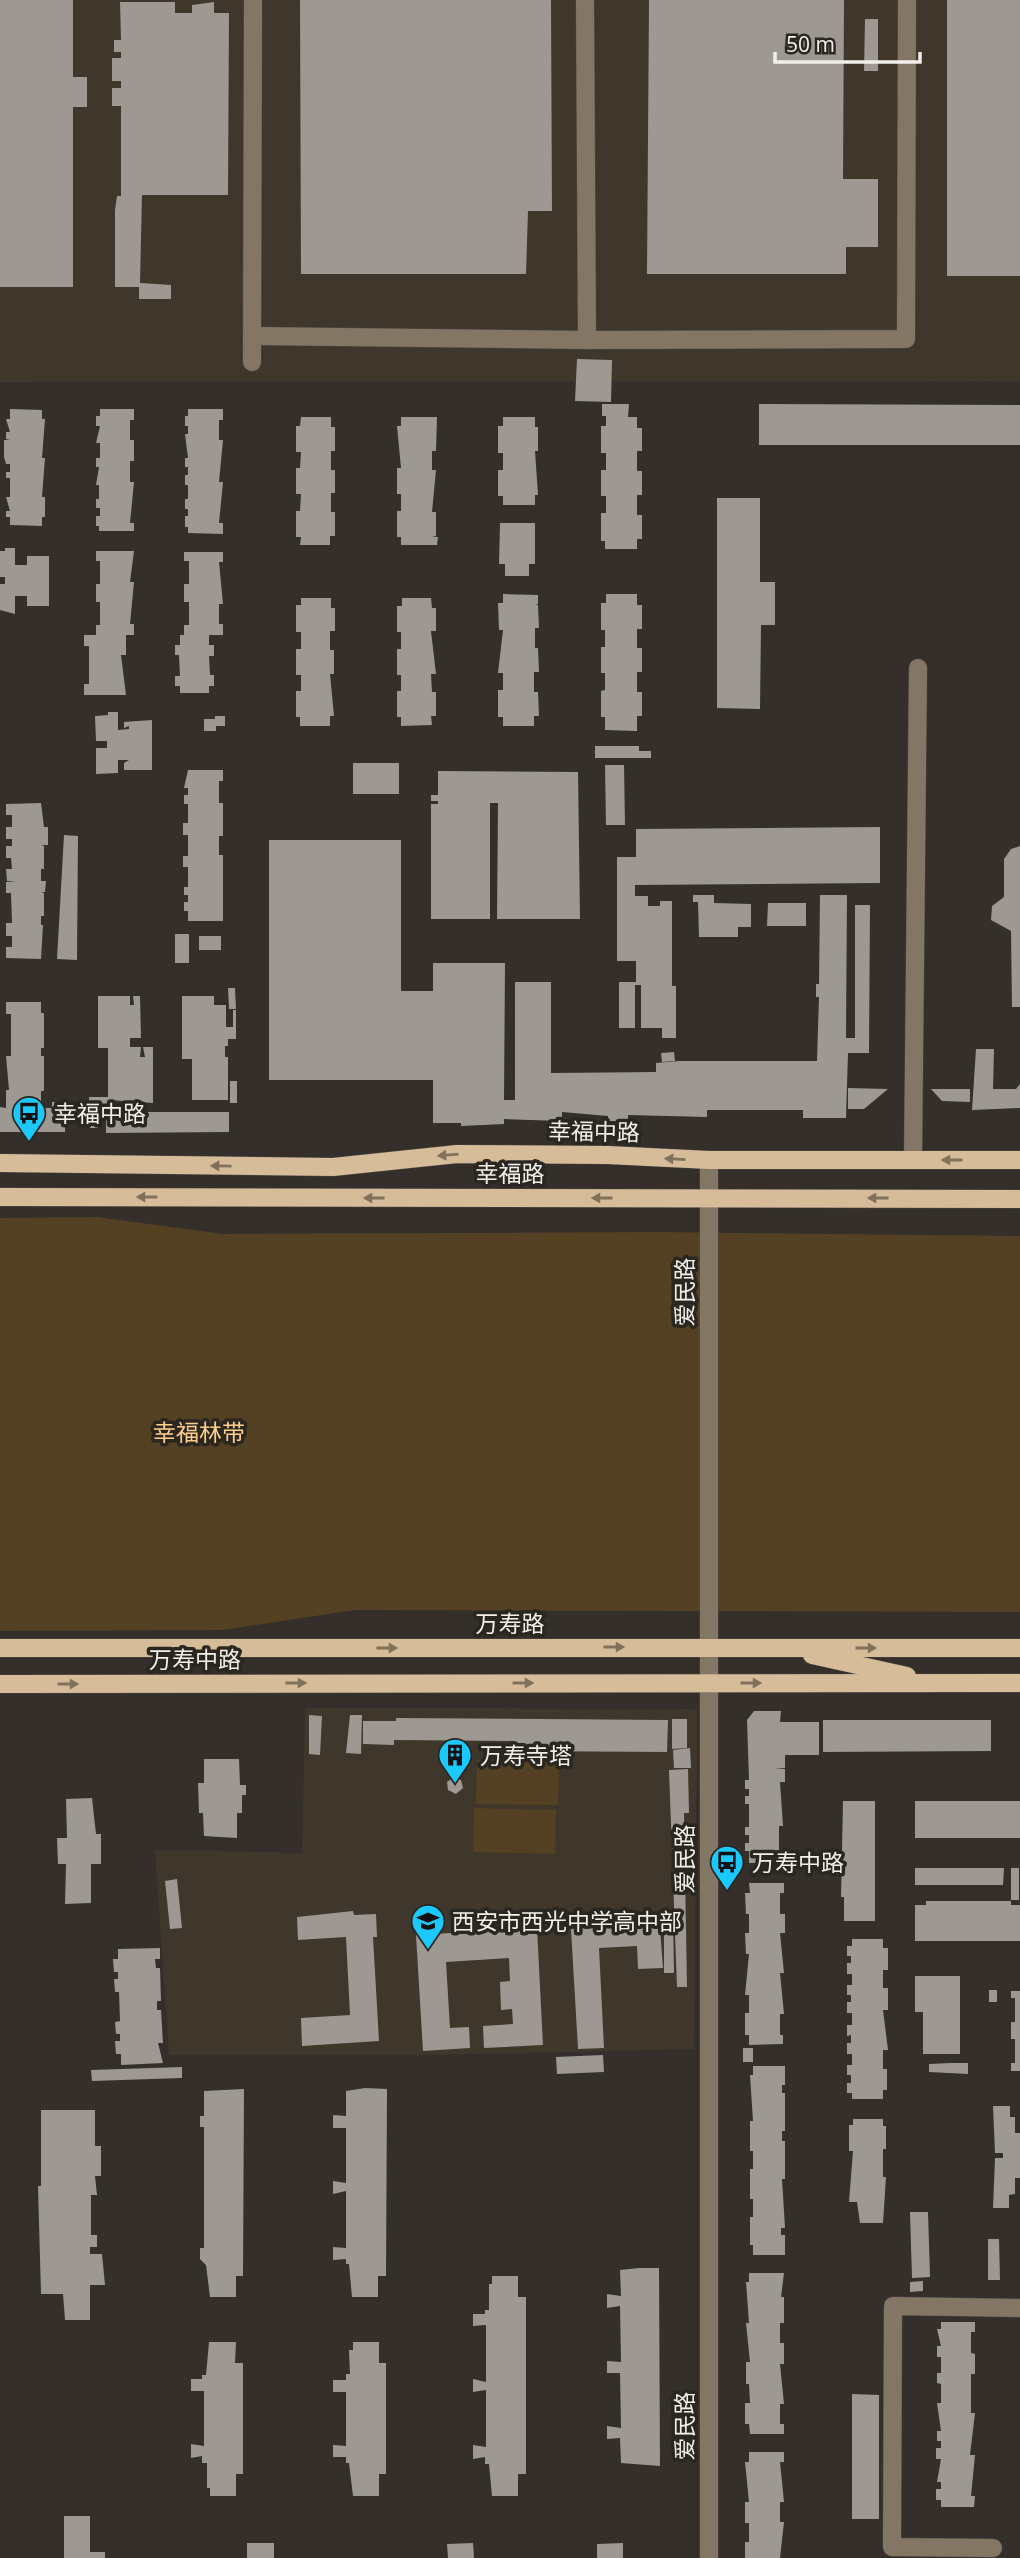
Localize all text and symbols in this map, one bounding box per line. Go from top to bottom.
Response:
scale bar [775,21,920,65]
text: 50 m [786,30,835,58]
bus stop icon: 幸福中路 [10,1094,48,1143]
place label: 幸福中路 [54,1097,146,1129]
street label: 幸福中路 [548,1114,640,1148]
one-way arrow [437,1150,459,1161]
one-way arrow [664,1153,686,1164]
one-way arrow [941,1154,963,1166]
street label: 幸福路 [476,1157,545,1189]
one-way arrow [210,1160,232,1171]
one-way arrow [136,1191,158,1203]
one-way arrow [363,1192,385,1203]
one-way arrow [591,1192,613,1204]
one-way arrow [867,1192,889,1204]
street label: 爱民路 [668,1258,700,1327]
park label: 幸福林带 [153,1416,245,1448]
street label: 万寿路 [476,1607,545,1639]
one-way arrow [603,1641,625,1653]
one-way arrow [376,1642,398,1654]
one-way arrow [855,1642,877,1654]
street label: 万寿中路 [149,1643,241,1675]
one-way arrow [285,1677,307,1689]
one-way arrow [512,1677,534,1689]
one-way arrow [740,1677,762,1689]
one-way arrow [57,1678,79,1690]
building icon: 万寿寺塔 [436,1736,474,1785]
place label: 万寿寺塔 [480,1739,572,1771]
street label: 爱民路 [668,1825,700,1894]
bus stop icon: 万寿中路 [708,1843,746,1892]
place label: 万寿中路 [752,1846,844,1878]
school or university icon: 西安市西光中学高中部 [409,1902,447,1951]
place label: 西安市西光中学高中部 [452,1905,682,1937]
street label: 爱民路 [668,2392,700,2461]

